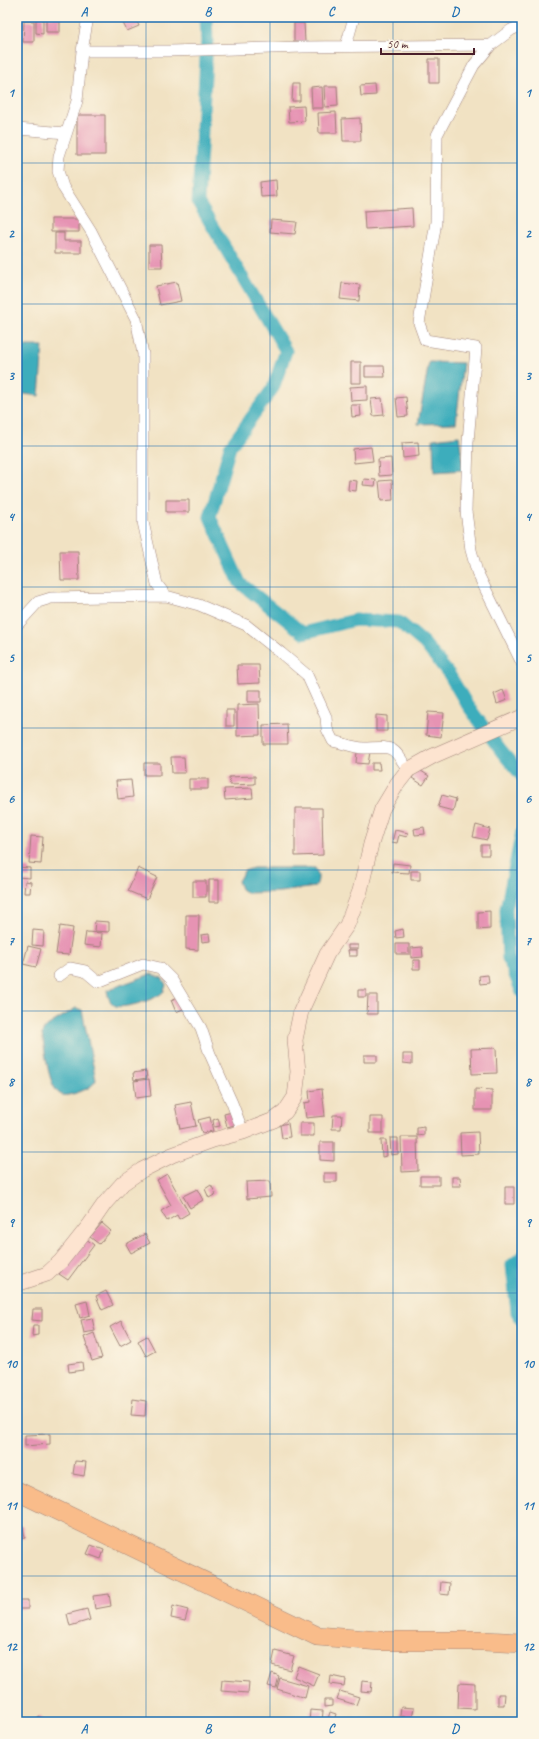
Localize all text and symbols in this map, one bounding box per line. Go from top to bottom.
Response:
text: A [81,4,89,20]
text: B [205,4,213,20]
text: C [328,4,336,20]
text: D [451,4,460,20]
scale bar [381,30,474,56]
text: 50 m [387,36,409,52]
text: 1 [8,85,16,101]
text: 1 [525,85,533,101]
text: 2 [8,226,15,242]
text: 2 [525,226,532,242]
text: 3 [8,368,15,384]
text: 3 [525,368,532,384]
text: 4 [8,509,16,525]
text: 4 [525,509,533,525]
text: 5 [8,650,15,666]
text: 5 [525,650,532,666]
text: 6 [8,791,15,807]
text: 6 [525,791,532,807]
text: 7 [8,933,15,949]
text: 7 [525,933,532,949]
text: 8 [8,1074,16,1090]
text: 8 [525,1074,533,1090]
text: 9 [8,1215,15,1231]
text: 9 [525,1215,532,1231]
text: 10 [5,1356,18,1372]
text: 10 [522,1356,535,1372]
text: 11 [5,1498,19,1514]
text: 11 [522,1498,536,1514]
text: 12 [5,1639,18,1655]
text: 12 [522,1639,535,1655]
text: A [81,1721,89,1737]
text: B [205,1721,213,1737]
text: C [328,1721,336,1737]
text: D [451,1721,460,1737]

